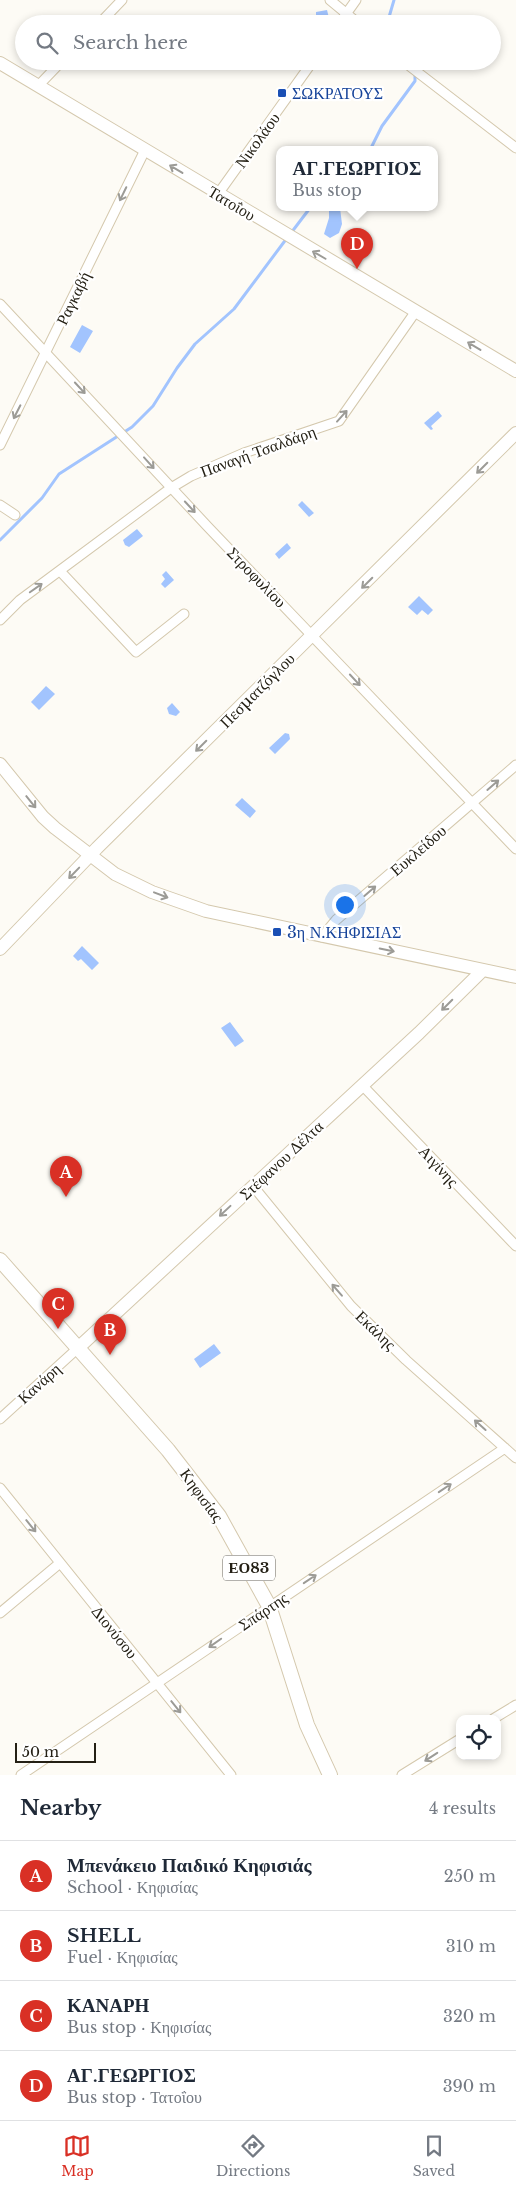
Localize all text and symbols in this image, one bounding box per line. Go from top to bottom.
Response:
search box [15,15,501,70]
icon: search [33,29,61,57]
text: Search here [73,31,188,54]
place label: ΣΩΚΡΑΤΟΥΣ [292,83,383,103]
marker: ΣΩΚΡΑΤΟΥΣ [276,87,288,99]
street label: Νικολάου [230,108,284,172]
popup [276,146,438,211]
text: ΑΓ.ΓΕΩΡΓΙΟΣ [292,157,422,180]
one-way arrow [169,164,183,174]
text: Bus stop [292,180,362,200]
street label: Τατοΐου [205,181,259,225]
one-way arrow [118,186,128,201]
pin: D [341,228,373,269]
one-way arrow [312,249,326,259]
street label: Ραγκαβή [51,268,95,328]
one-way arrow [468,340,482,350]
one-way arrow [74,382,86,395]
one-way arrow [12,404,21,419]
one-way arrow [337,409,348,422]
street label: Παναγή Τσαλδάρη [198,421,318,481]
one-way arrow [143,457,155,469]
one-way arrow [476,462,488,474]
one-way arrow [184,501,196,514]
street label: Στροφυλίου [223,543,291,612]
one-way arrow [360,577,373,589]
one-way arrow [29,583,43,593]
street label: Πεσματζόγλου [215,648,299,732]
one-way arrow [349,673,361,686]
one-way arrow [195,740,207,752]
one-way arrow [487,779,500,791]
one-way arrow [25,795,36,808]
street label: Ευκλείδου [386,820,450,880]
one-way arrow [68,867,80,880]
one-way arrow [364,885,377,897]
one-way arrow [153,891,168,901]
your location [332,892,358,918]
place label: 3η Ν.ΚΗΦΙΣΙΑΣ [287,922,401,942]
marker: 3η Ν.ΚΗΦΙΣΙΑΣ [271,926,283,938]
one-way arrow [378,946,394,956]
one-way arrow [441,999,453,1011]
street label: Στέφανου Δέλτα [235,1116,327,1204]
street label: Αιγίνης [415,1141,464,1191]
pin: A [50,1156,82,1197]
one-way arrow [219,1205,232,1217]
one-way arrow [331,1283,343,1296]
pin: C [42,1288,74,1329]
street label: Εκάλης [352,1306,401,1354]
pin: B [94,1314,126,1355]
street label: Κανάρη [13,1358,65,1408]
one-way arrow [474,1420,487,1431]
street label: Κηφισίας [176,1464,228,1526]
one-way arrow [438,1483,452,1493]
one-way arrow [25,1519,36,1532]
road number: ΕΟ83 [223,1556,275,1580]
one-way arrow [303,1574,317,1584]
street label: Σπάρτης [235,1587,292,1635]
street label: Διονύσου [88,1601,142,1663]
one-way arrow [208,1638,222,1648]
one-way arrow [170,1701,181,1714]
map controls [456,1715,501,1760]
button: locate [456,1715,501,1760]
scale bar [15,1740,96,1763]
text: 50 m [22,1743,59,1761]
one-way arrow [424,1752,438,1762]
text: Nearby [20,1795,101,1821]
text: 4 results [429,1798,496,1818]
text: Μπενάκειο Παιδικό Κηφισιάς [67,1854,311,1877]
text: A [30,1866,42,1886]
text: 250 m [444,1866,496,1886]
text: School · Κηφισίας [67,1877,198,1897]
text: SHELL [67,1924,141,1947]
text: B [30,1936,42,1956]
text: 310 m [446,1936,496,1956]
text: Fuel · Κηφισίας [67,1947,178,1967]
text: ΚΑΝΑΡΗ [67,1994,149,2017]
text: C [29,2006,43,2026]
text: 320 m [443,2006,496,2026]
text: Bus stop · Κηφισίας [67,2017,211,2037]
text: ΑΓ.ΓΕΩΡΓΙΟΣ [67,2064,196,2087]
text: D [29,2076,43,2096]
text: 390 m [443,2076,496,2096]
text: Bus stop · Τατοΐου [67,2087,202,2107]
tab: Map [61,2132,94,2180]
tab: Directions [216,2132,290,2180]
tab: Saved [413,2132,455,2180]

